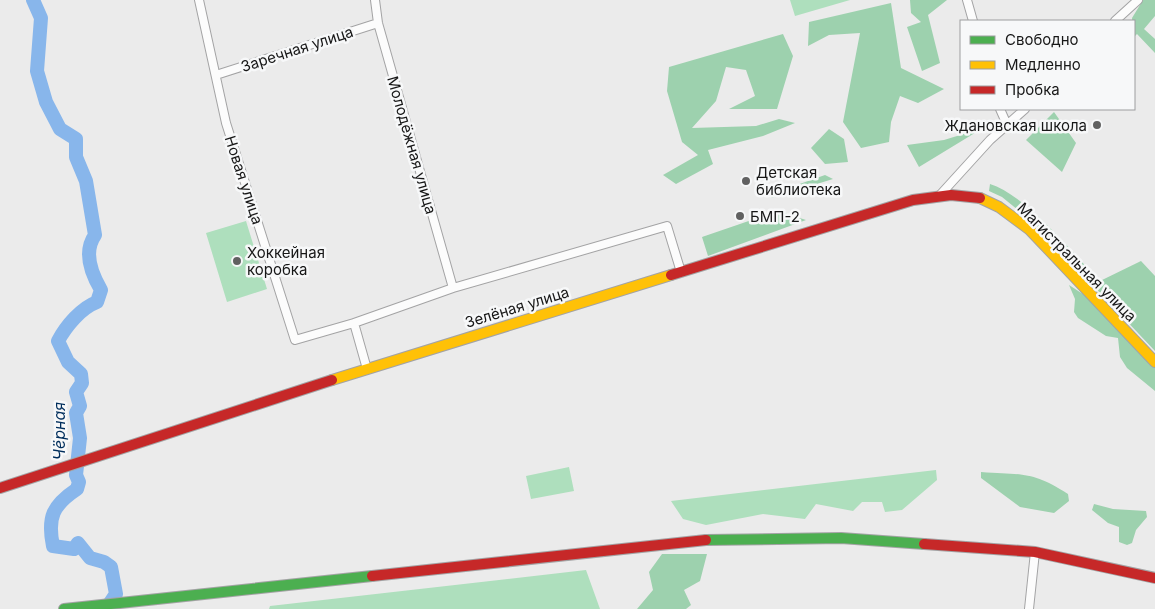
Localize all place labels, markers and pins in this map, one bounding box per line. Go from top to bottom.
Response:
place label: Ждановская школа [945,116,1087,135]
marker: Ждановская школа [1091,119,1103,131]
place label: Детская библиотека [756,163,841,199]
marker: Детская библиотека [740,175,752,187]
place label: БМП-2 [750,207,800,226]
marker: БМП-2 [734,210,746,222]
place label: Хоккейная коробка [247,243,325,279]
marker: Хоккейная коробка [231,255,243,267]

